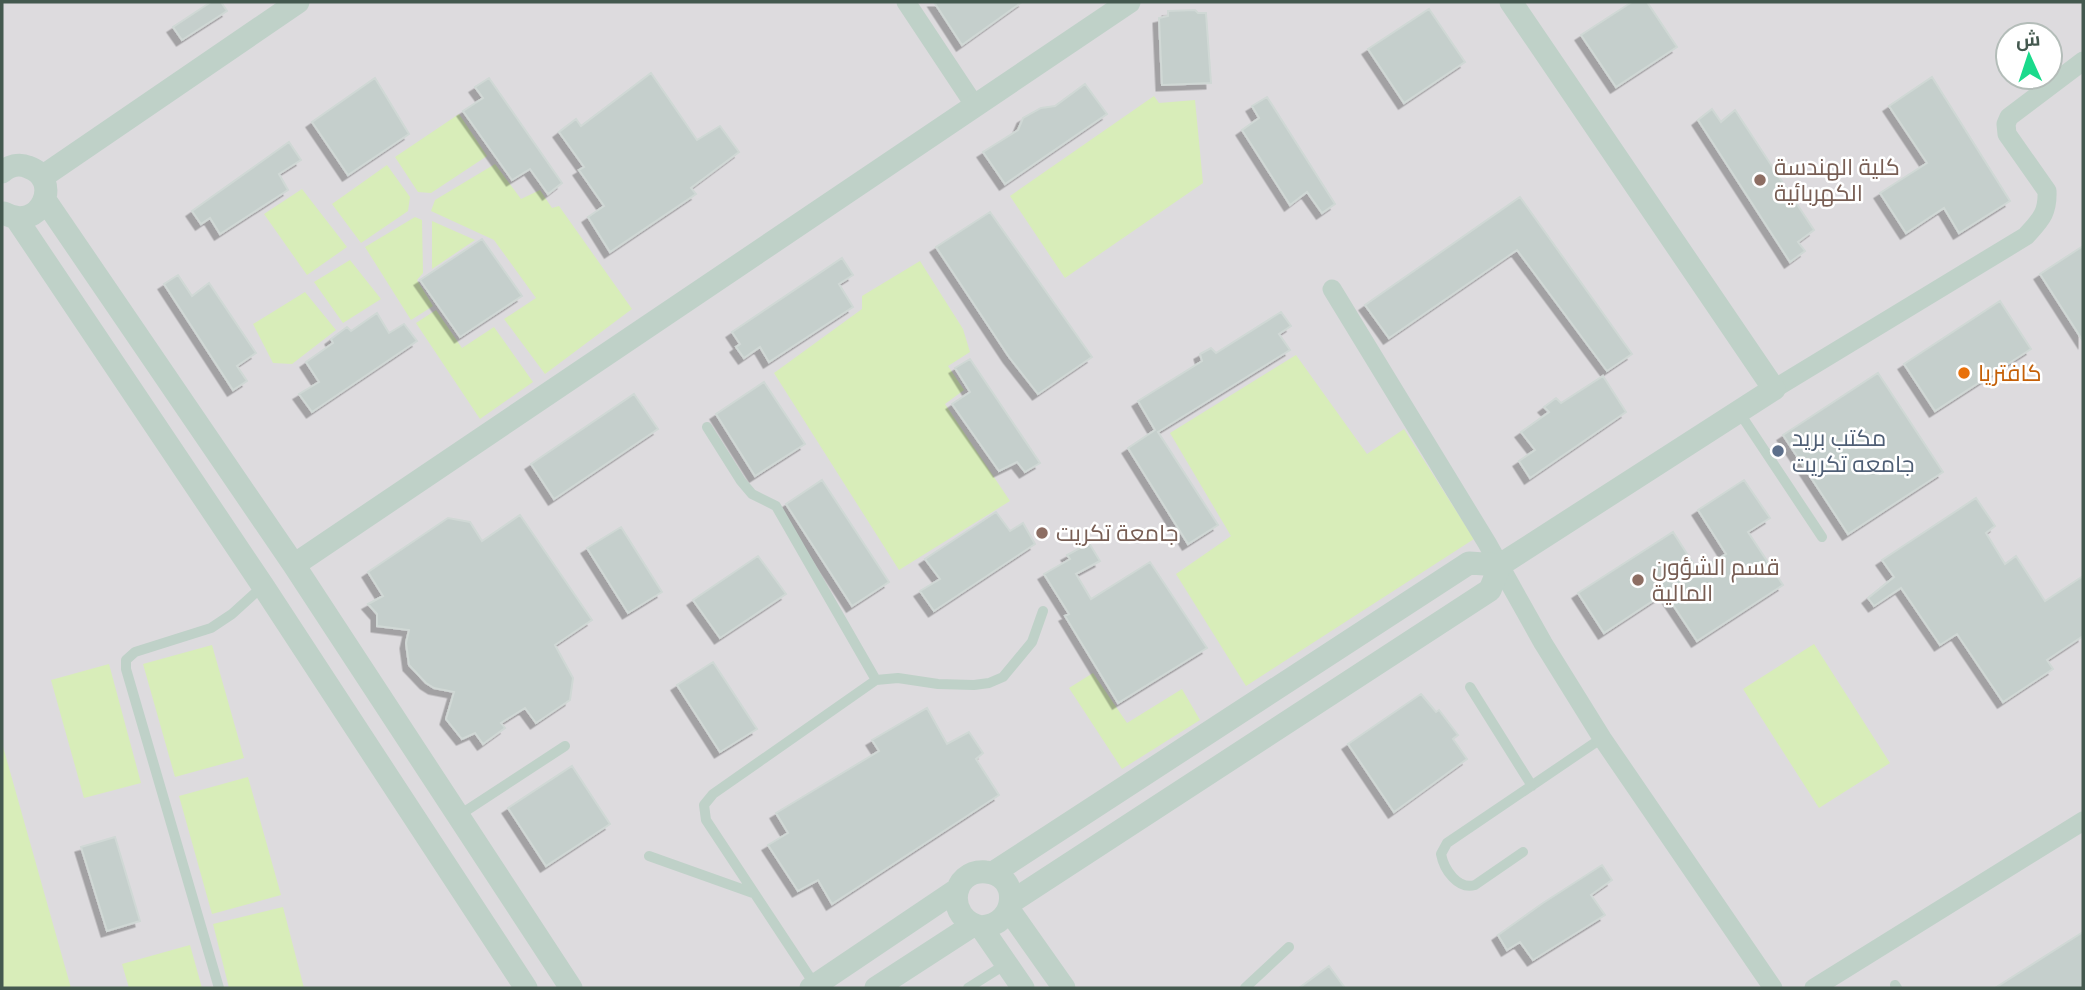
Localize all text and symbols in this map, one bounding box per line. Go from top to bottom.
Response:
north arrow [1994,21,2064,91]
text: ش [2015,27,2041,52]
place label: كلية الهندسة الكهربائية [1774,153,1900,207]
marker: كلية الهندسة الكهربائية [1752,172,1768,188]
place label: كافتريا [1978,359,2042,387]
marker: كافتريا [1956,365,1972,381]
place label: مكتب بريد جامعه تكريت [1792,424,1915,478]
marker: مكتب بريد جامعه تكريت [1770,443,1786,459]
place label: جامعة تكريت [1056,519,1179,547]
marker: جامعة تكريت [1034,525,1050,541]
place label: قسم الشؤون المالية [1652,553,1780,607]
marker: قسم الشؤون المالية [1630,572,1646,588]

